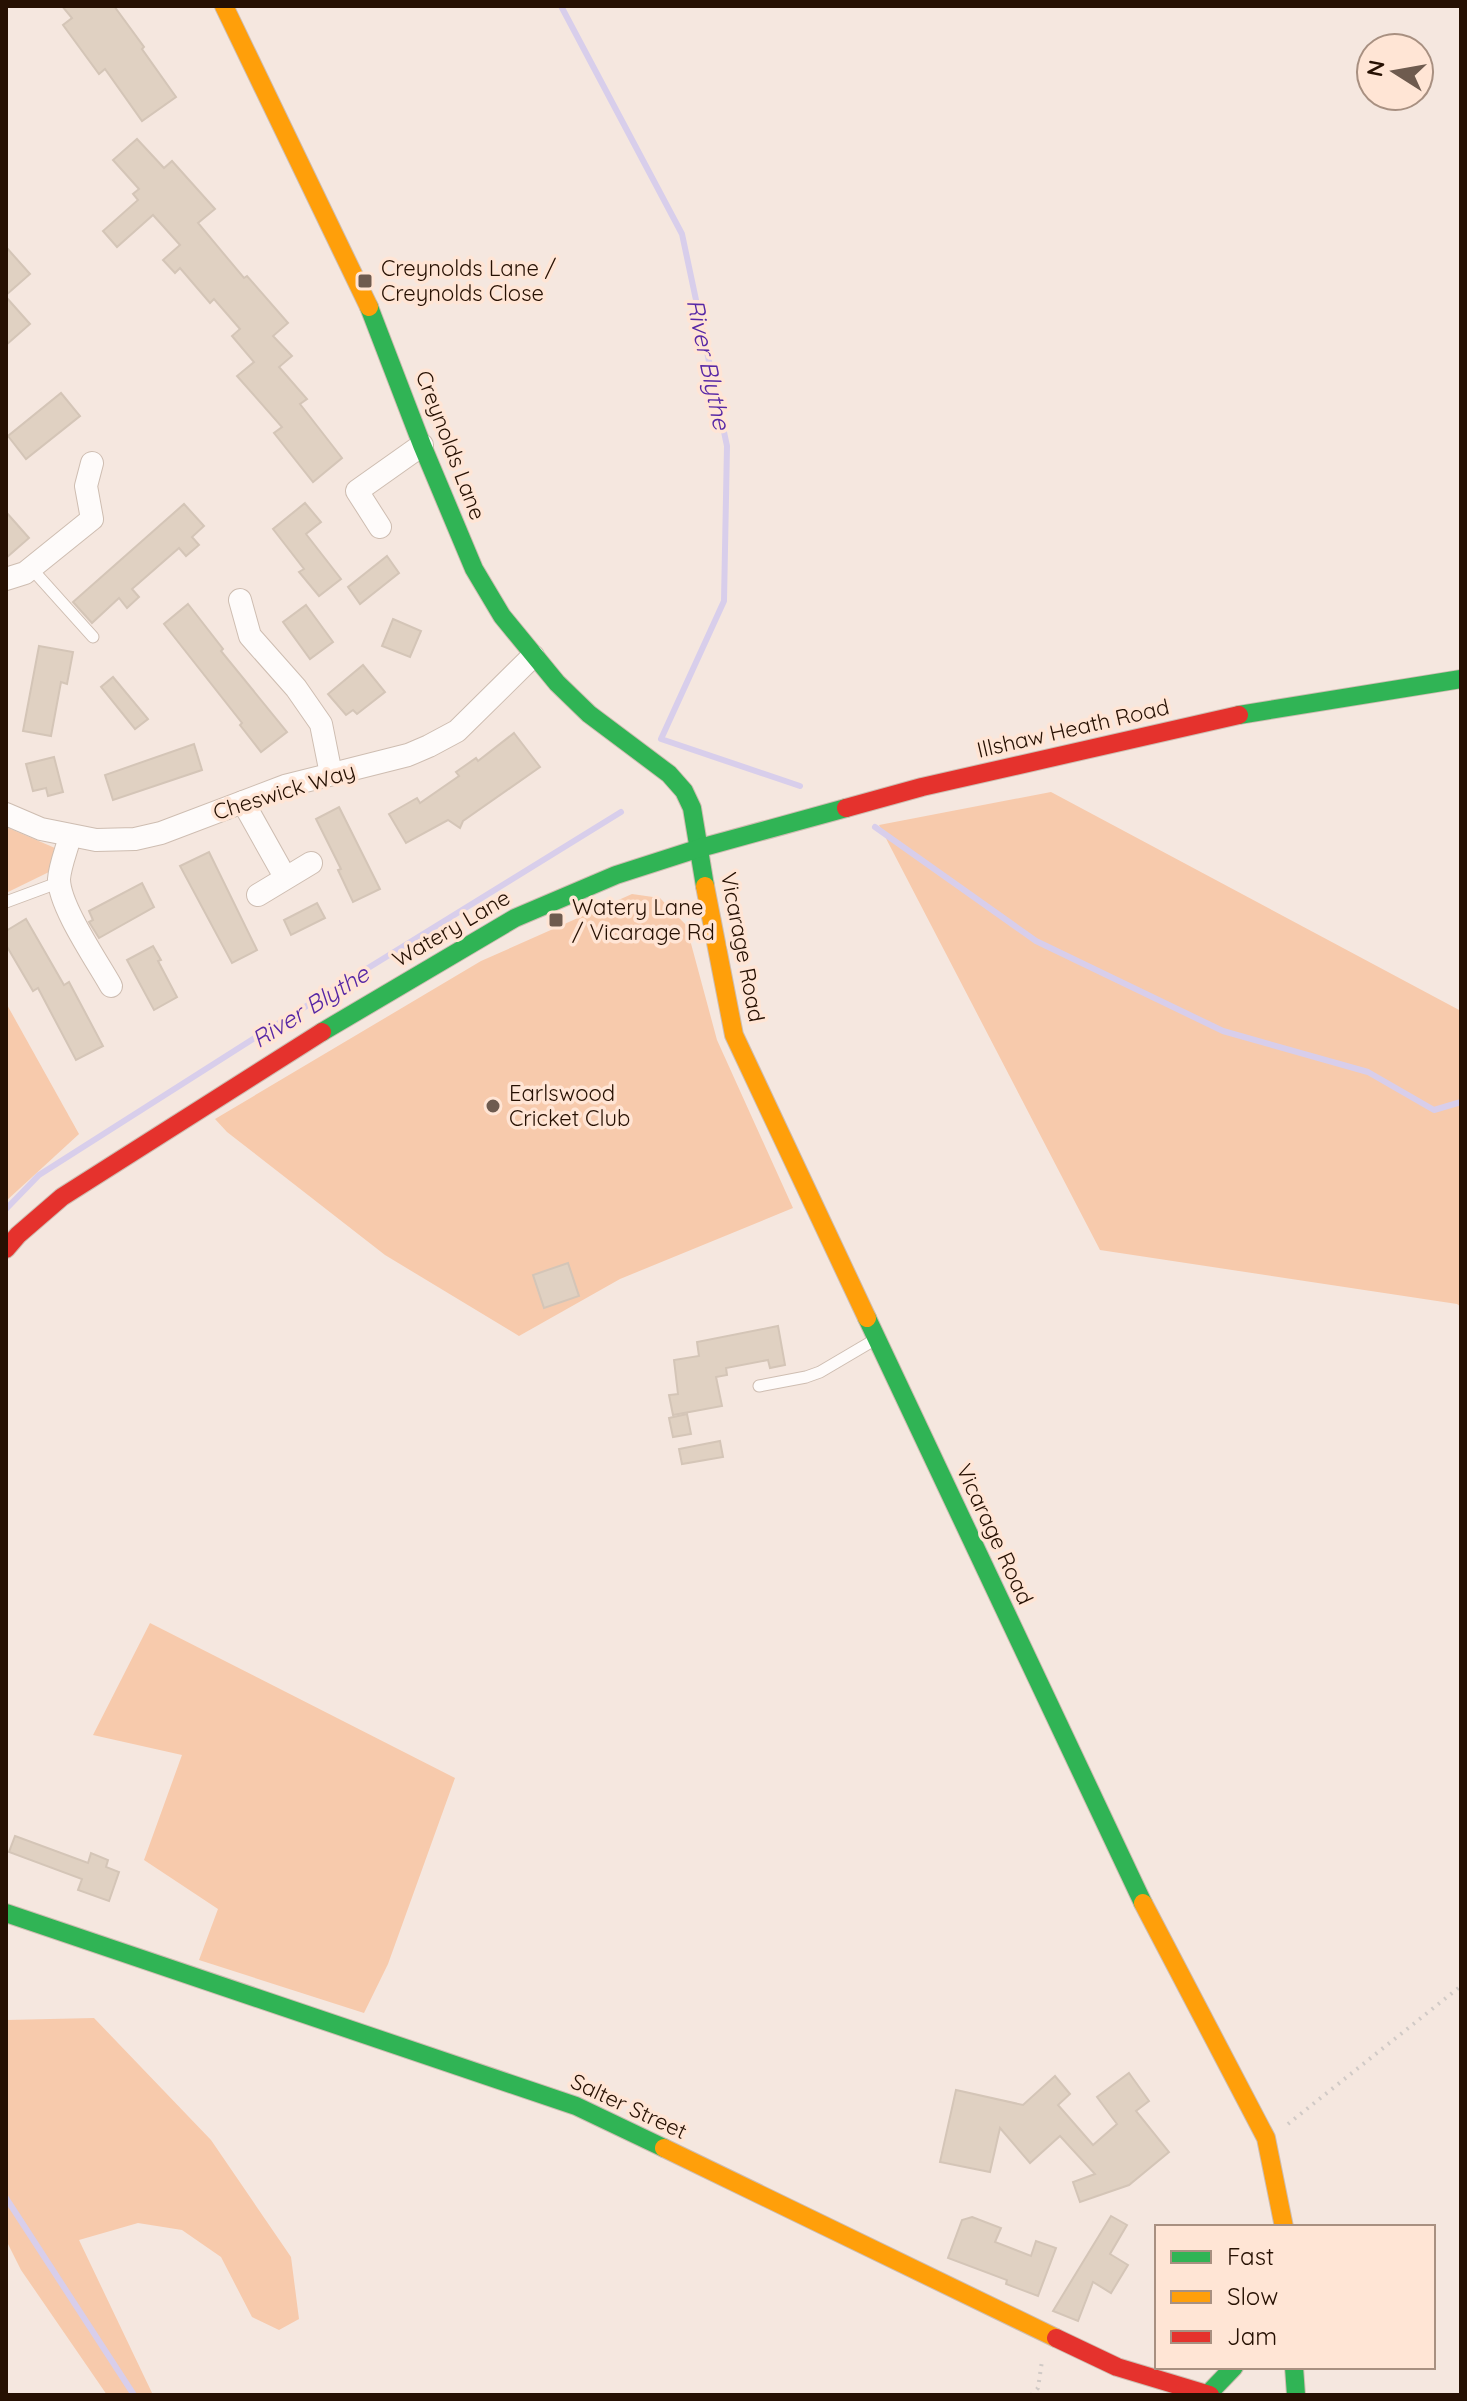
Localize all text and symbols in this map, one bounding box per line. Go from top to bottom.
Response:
north arrow [1355,32,1435,112]
text: N [1360,58,1391,79]
place label: Creynolds Lane / Creynolds Close [381,254,557,307]
marker: Creynolds Lane / Creynolds Close [356,272,374,290]
water label: River Blythe [681,296,738,433]
street label: Creynolds Lane [410,366,492,524]
street label: Illshaw Heath Road [974,692,1172,764]
street label: Cheswick Way [210,756,358,826]
street label: Vicarage Road [715,870,771,1024]
street label: Watery Lane [387,883,515,973]
place label: Watery Lane / Vicarage Rd [572,893,715,946]
marker: Watery Lane / Vicarage Rd [547,911,565,929]
water label: River Blythe [246,957,375,1054]
place label: Earlswood Cricket Club [509,1079,630,1132]
marker: Earlswood Cricket Club [484,1097,502,1115]
street label: Vicarage Road [950,1459,1040,1609]
street label: Salter Street [566,2067,692,2145]
legend [1155,2225,1435,2369]
text: Fast [1227,2241,1274,2271]
text: Slow [1227,2281,1278,2311]
text: Jam [1227,2321,1277,2351]

